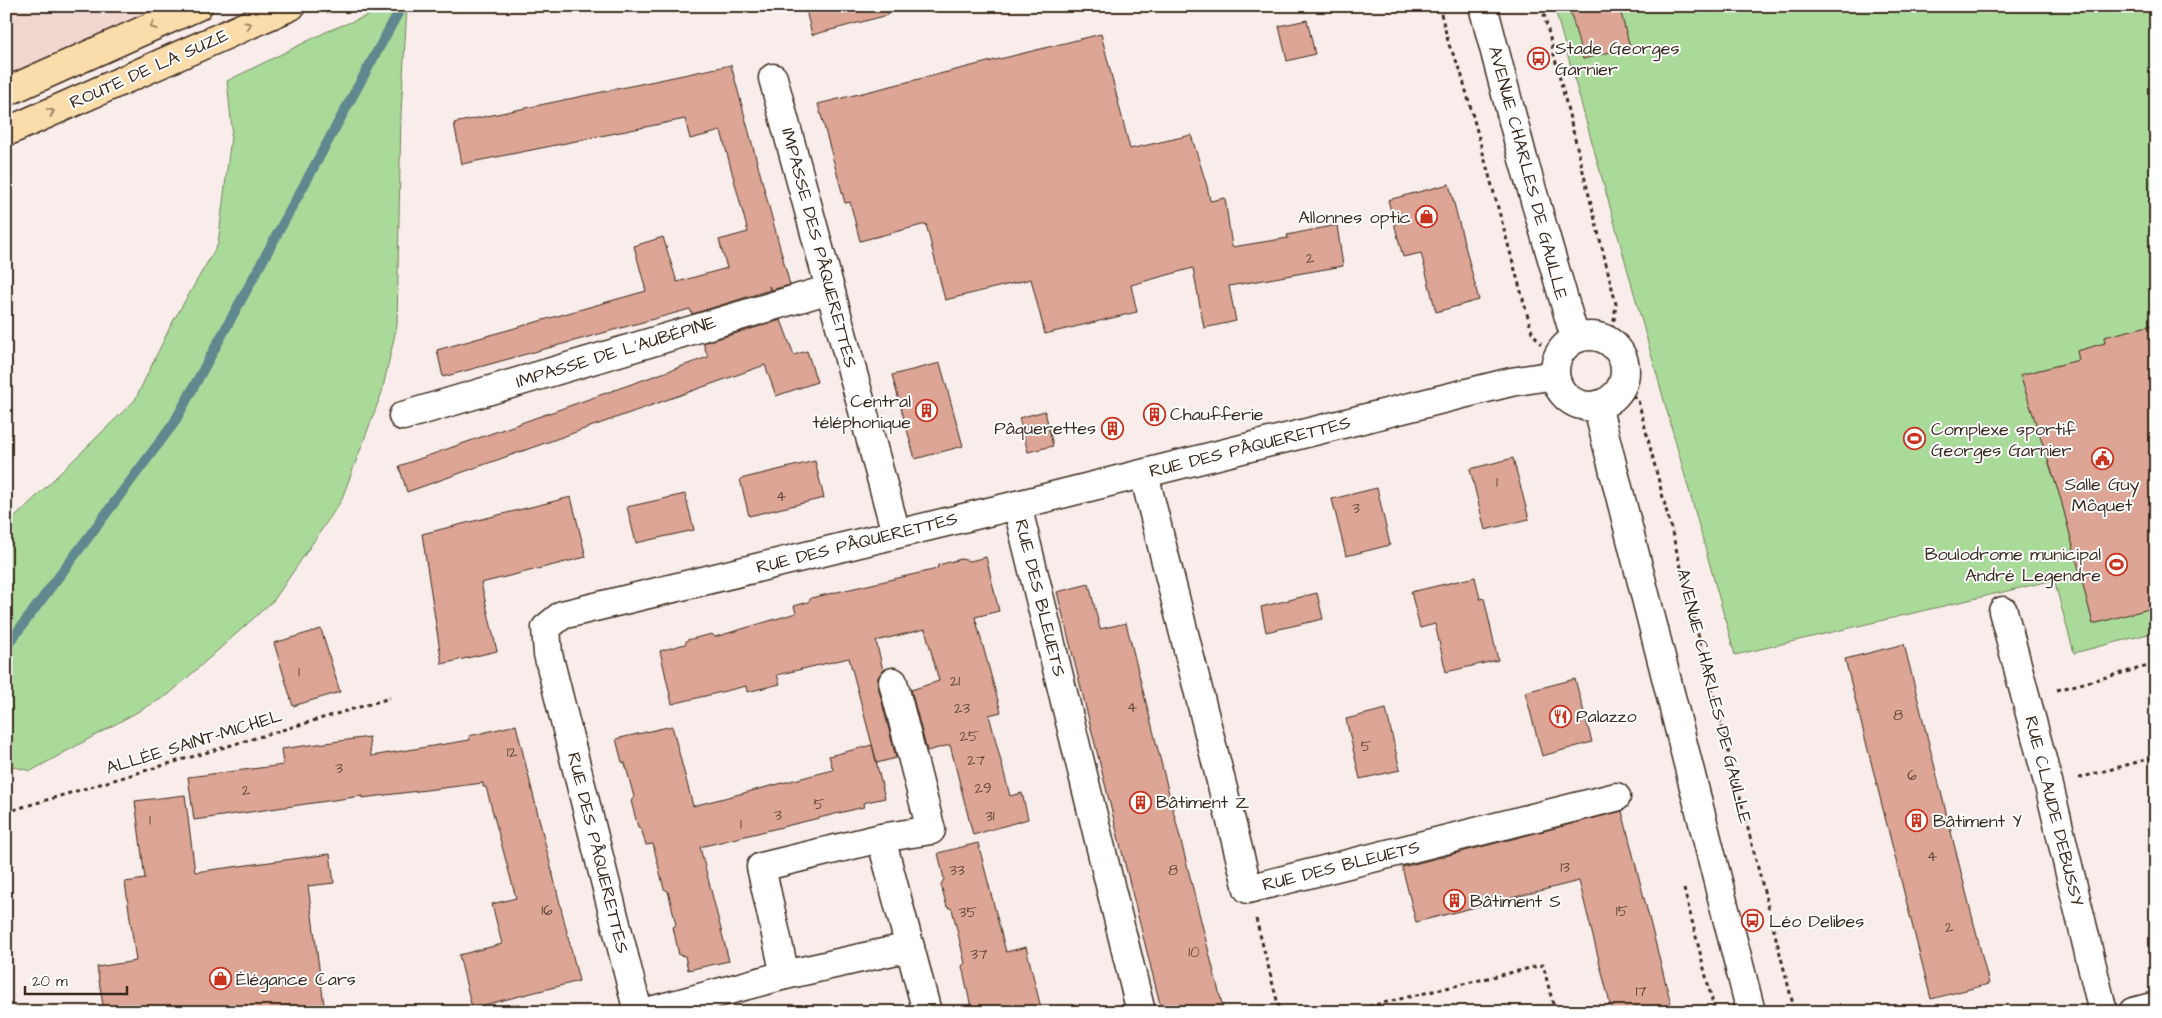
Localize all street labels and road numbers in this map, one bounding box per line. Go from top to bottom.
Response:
street label: ROUTE DE LA SUZE [66,23,233,115]
street label: AVENUE CHARLES DE GAULLE [1482,43,1574,303]
street label: IMPASSE DES PÂQUERETTES [775,125,863,371]
street label: IMPASSE DE L'AUBÉPINE [513,310,719,394]
street label: RUE DES PÂQUERETTES [1147,410,1353,484]
street label: RUE DES PÂQUERETTES [754,506,960,580]
street label: RUE DES BLEUETS [1008,517,1072,679]
street label: AVENUE CHARLES DE GAULLE [1670,566,1758,826]
street label: ALLÉE SAINT-MICHEL [103,703,286,781]
street label: RUE CLAUDE DEBUSSY [2018,713,2090,909]
street label: RUE DES PÂQUERETTES [561,750,635,956]
street label: RUE DES BLEUETS [1260,834,1422,898]

